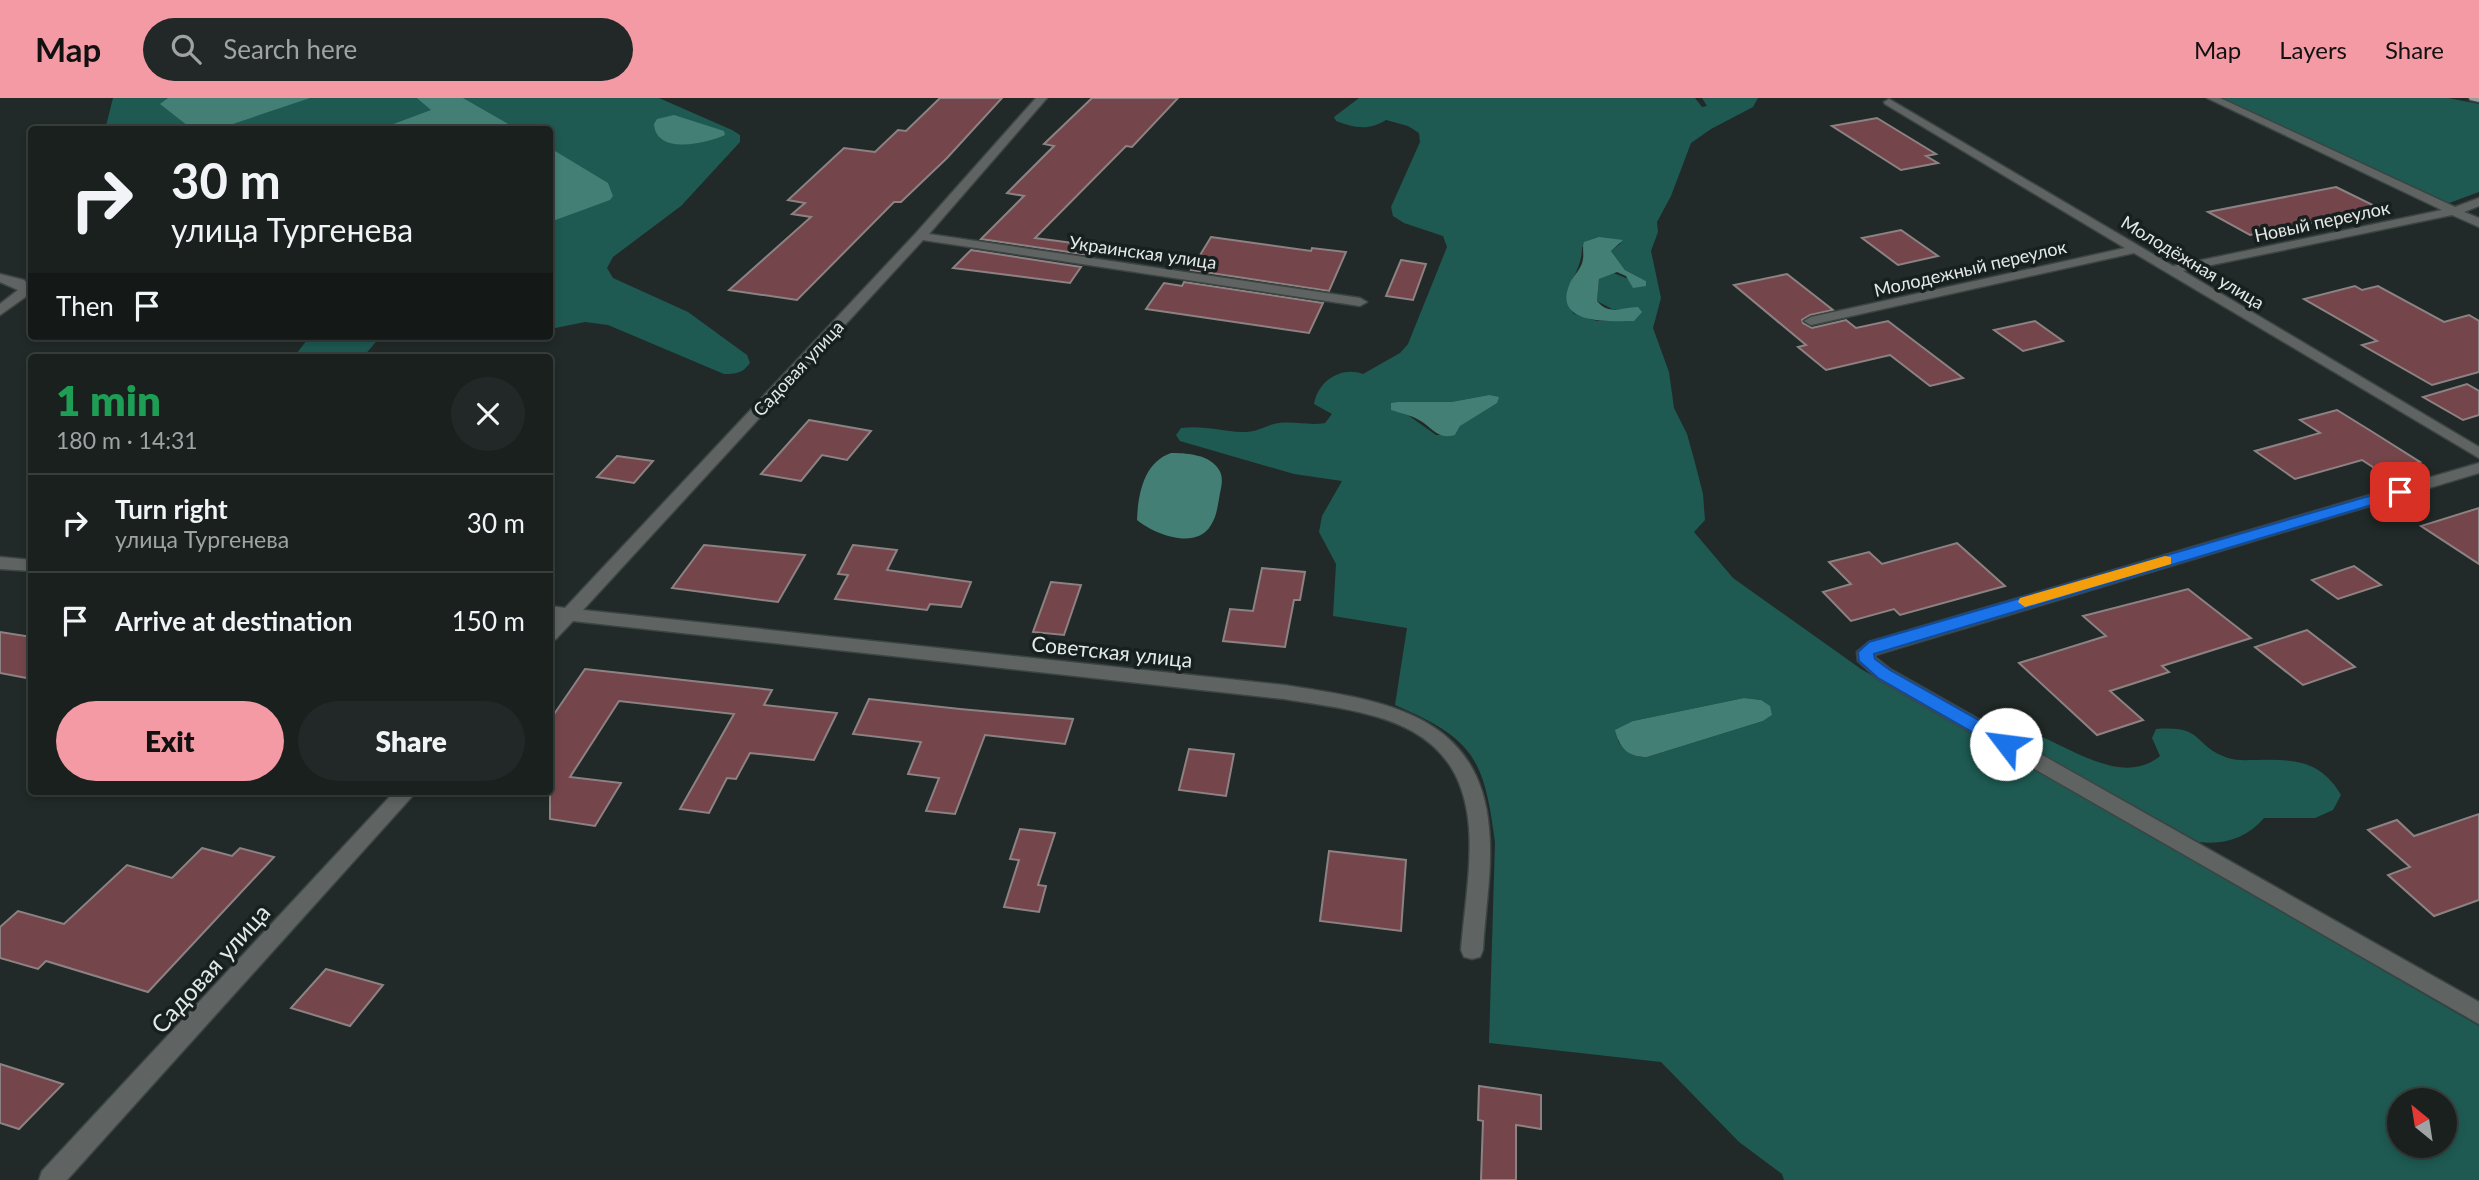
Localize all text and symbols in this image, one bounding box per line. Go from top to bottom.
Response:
search box [143,18,633,81]
text: Map [35,29,101,69]
icon: search [167,30,205,68]
text: Search here [223,33,357,65]
text: Map [2194,35,2241,64]
text: Layers [2279,35,2347,64]
text: Share [2385,35,2444,64]
text: 30 m [171,151,281,209]
icon: right [56,154,147,245]
street label: Новый переулок [2252,196,2392,246]
text: улица Тургенева [171,210,413,249]
street label: Молодёжная улица [2117,211,2269,313]
street label: Украинская улица [1068,231,1218,273]
street label: Молодежный переулок [1872,235,2069,301]
icon: arrive [128,287,166,325]
text: Then [56,290,114,322]
street label: Садовая улица [748,316,848,420]
text: 1 min [56,375,161,425]
button: close [451,377,525,451]
text: 180 m · 14:31 [56,426,198,454]
pin [2370,462,2430,522]
icon: arrive [2381,473,2419,511]
text: Turn right [115,493,228,525]
icon: right [56,504,94,542]
text: 30 m [467,507,525,539]
text: улица Тургенева [115,525,289,553]
icon: arrive [56,602,94,640]
text: Arrive at destination [115,605,352,637]
text: 150 m [452,605,525,637]
street label: Советская улица [1030,630,1194,672]
button: Exit [56,701,284,781]
button: Share [298,701,525,781]
position arrow [1969,707,2043,781]
street label: Садовая улица [144,898,276,1038]
north arrow [2387,1088,2457,1158]
map controls [2387,1088,2457,1158]

